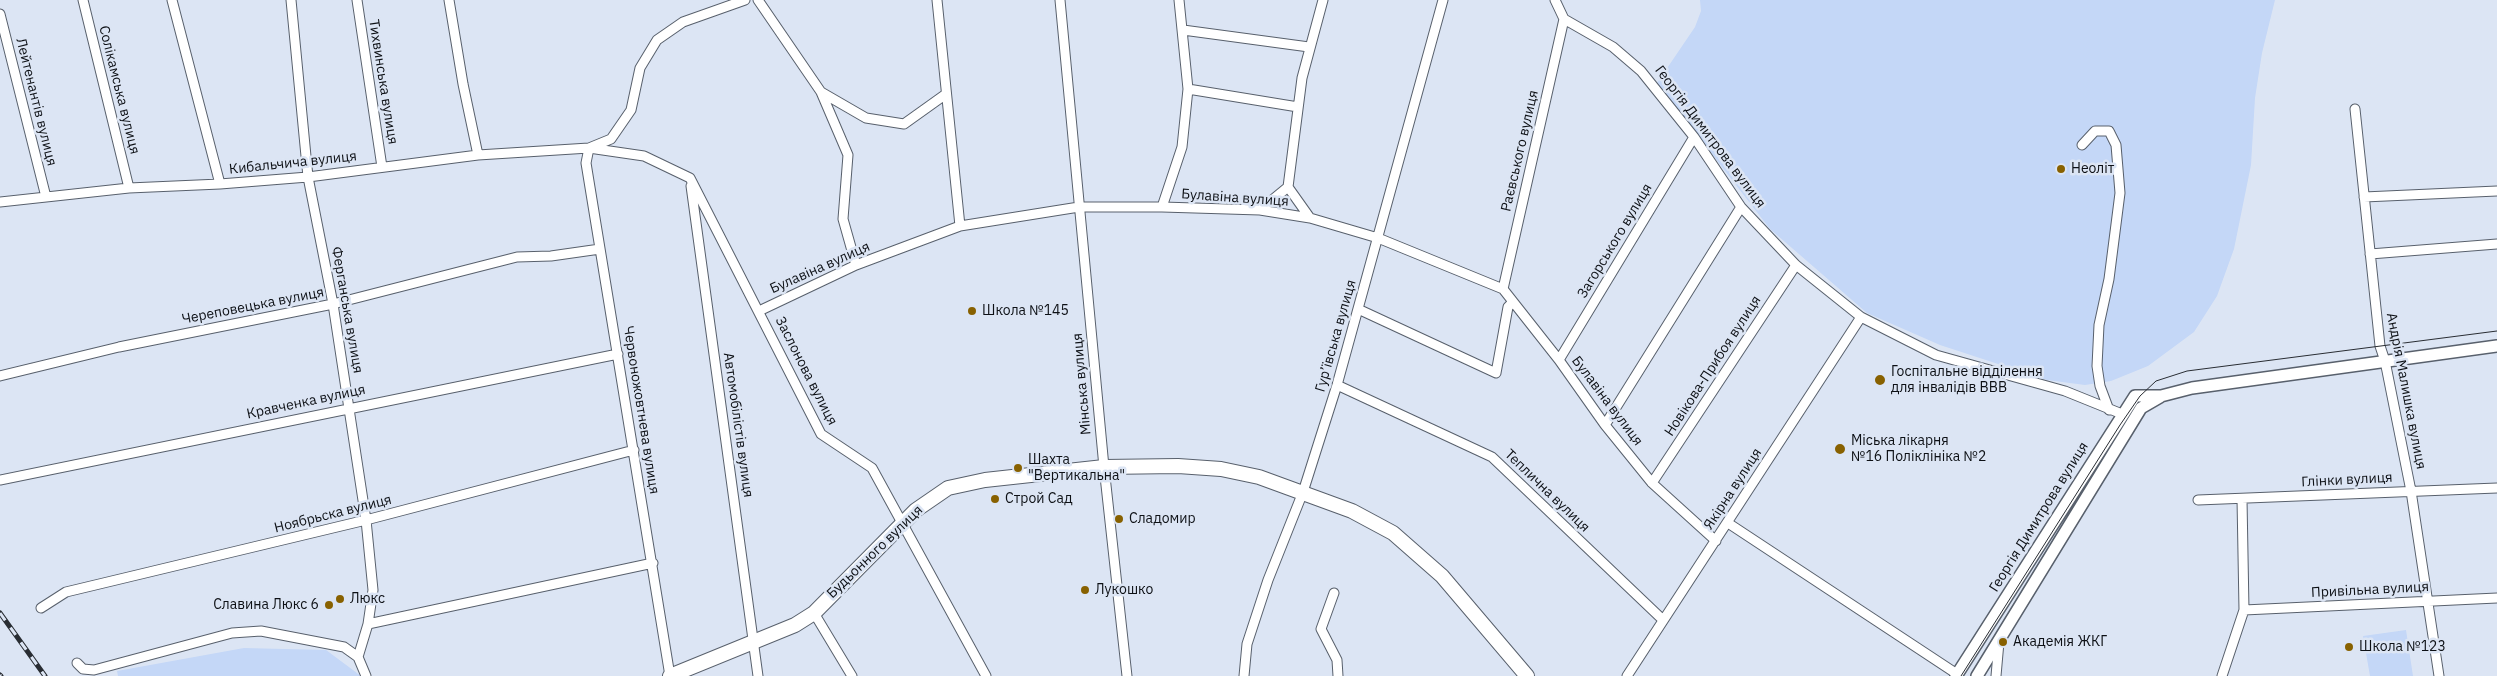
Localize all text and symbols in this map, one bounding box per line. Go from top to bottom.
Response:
street label: Тихвинська вулиця [365,18,401,146]
street label: Солікамська вулиця [95,24,143,156]
street label: Лейтенантів вулиця [12,36,60,168]
street label: Георгія Димитрова вулиця [1651,63,1769,211]
street label: Раєвського вулиця [1498,89,1542,213]
street label: Кибальчича вулиця [228,148,358,178]
place label: Неоліт [2071,161,2114,177]
marker: Неоліт [2055,163,2067,175]
street label: Загорського вулиця [1574,181,1656,301]
street label: Булавіна вулиця [1181,186,1289,210]
street label: Булавіна вулиця [767,238,873,298]
street label: Ферганська вулиця [328,245,366,375]
street label: Гур’ївська вулиця [1312,278,1360,394]
street label: Череповецька вулиця [181,284,325,328]
street label: Новікова-Прибоя вулиця [1661,293,1765,439]
place label: Школа №145 [982,303,1069,319]
marker: Школа №145 [966,305,978,317]
street label: Андрія Малишка вулиця [2383,311,2429,471]
street label: Заслонова вулиця [771,314,841,428]
street label: Червоножовтнева вулиця [619,325,663,495]
street label: Мінська вулиця [1069,332,1095,436]
street label: Автомобілістів вулиця [720,351,756,499]
street label: Булавіна вулиця [1568,353,1646,449]
place label: Госпітальне відділення для інвалідів ВВВ [1891,364,2043,397]
marker: Госпітальне відділення для інвалідів ВВВ [1873,373,1887,387]
street label: Кравченка вулиця [245,381,367,423]
place label: Міська лікарня №16 Поліклініка №2 [1851,433,1986,466]
street label: Георгія Димитрова вулиця [1986,439,2092,595]
marker: Міська лікарня №16 Поліклініка №2 [1833,442,1847,456]
street label: Якірна вулиця [1700,445,1766,533]
street label: Теплична вулиця [1501,446,1593,536]
place label: Шахта "Вертикальна" [1028,452,1125,484]
marker: Шахта "Вертикальна" [1012,462,1024,474]
street label: Глінки вулиця [2301,469,2393,491]
street label: Ноябрьска вулиця [273,491,393,537]
place label: Строй Сад [1005,491,1073,507]
marker: Строй Сад [989,493,1001,505]
street label: Будьонного вулиця [824,502,926,602]
place label: Сладомир [1129,511,1196,527]
marker: Сладомир [1113,513,1125,525]
street label: Привільна вулиця [2311,579,2429,601]
place label: Лукошко [1095,582,1153,598]
marker: Лукошко [1079,584,1091,596]
place label: Люкс [350,591,385,607]
marker: Люкс [334,593,346,605]
place label: Славина Люкс 6 [213,597,319,613]
marker: Славина Люкс 6 [323,599,335,611]
place label: Академія ЖКГ [2013,634,2107,650]
marker: Академія ЖКГ [1997,636,2009,648]
place label: Школа №123 [2359,639,2446,655]
marker: Школа №123 [2343,641,2355,653]

